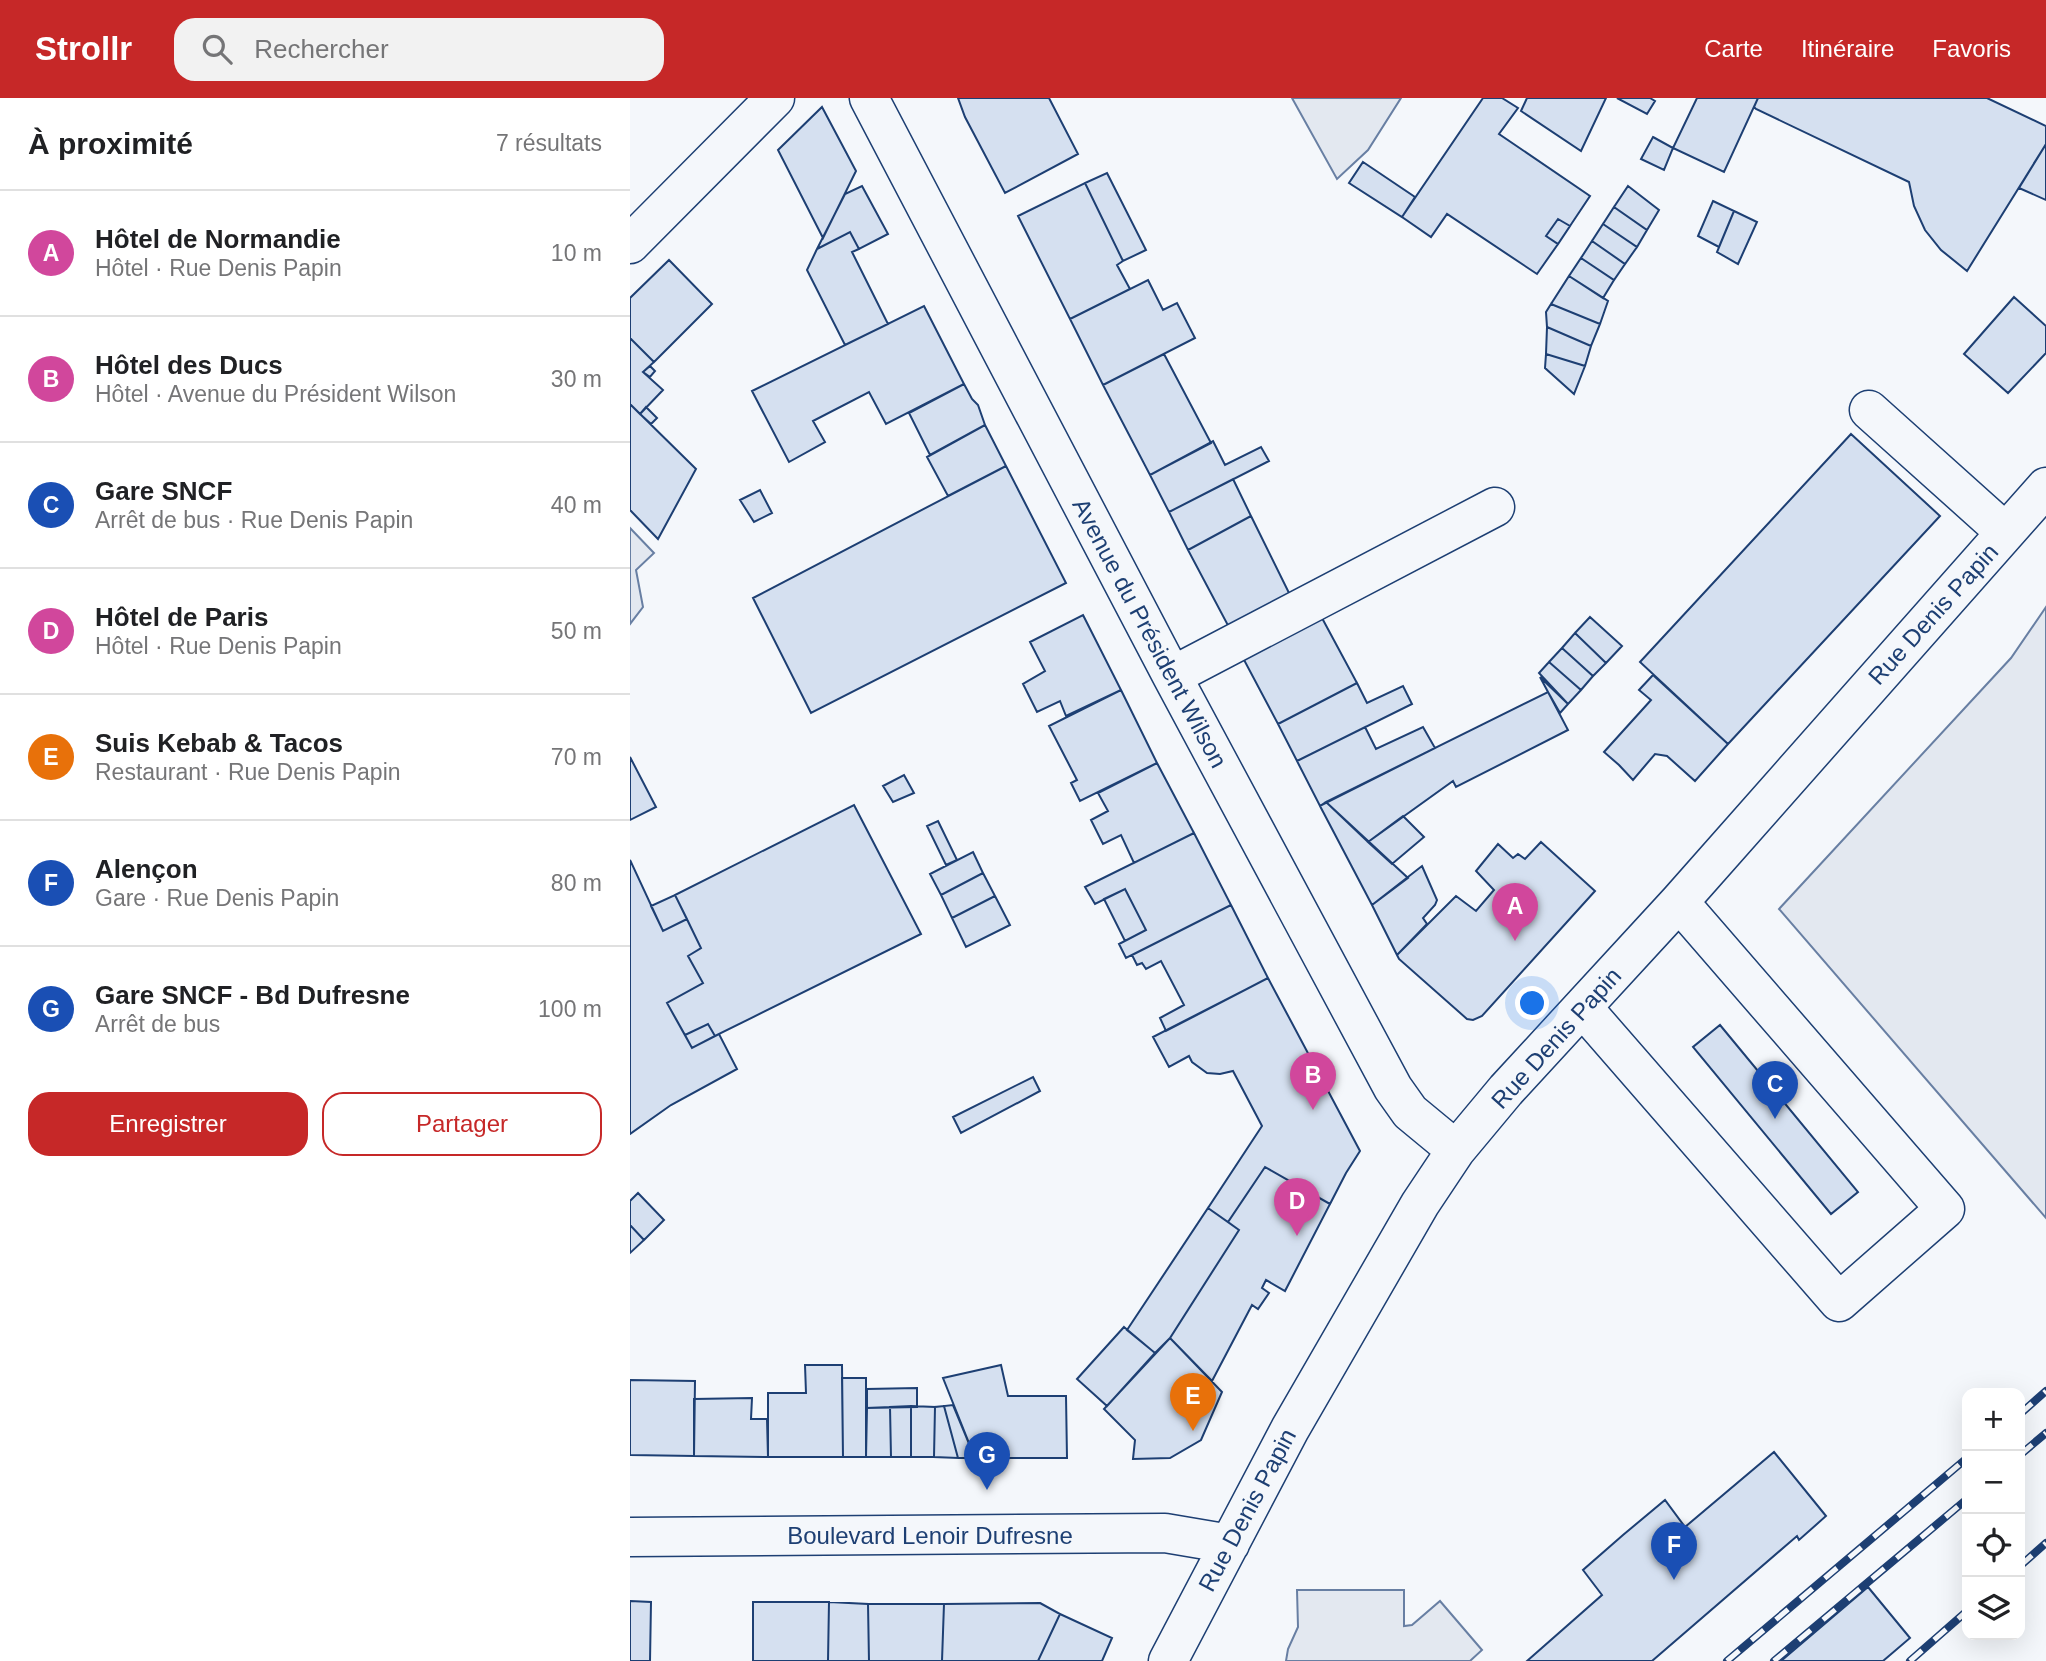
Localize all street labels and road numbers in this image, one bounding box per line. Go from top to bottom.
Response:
street label: Avenue du Président Wilson [1067,494,1233,772]
street label: Rue Denis Papin [1863,538,2003,690]
street label: Rue Denis Papin [1486,962,1626,1114]
street label: Rue Denis Papin [1193,1424,1301,1596]
street label: Boulevard Lenoir Dufresne [787,1522,1073,1549]

